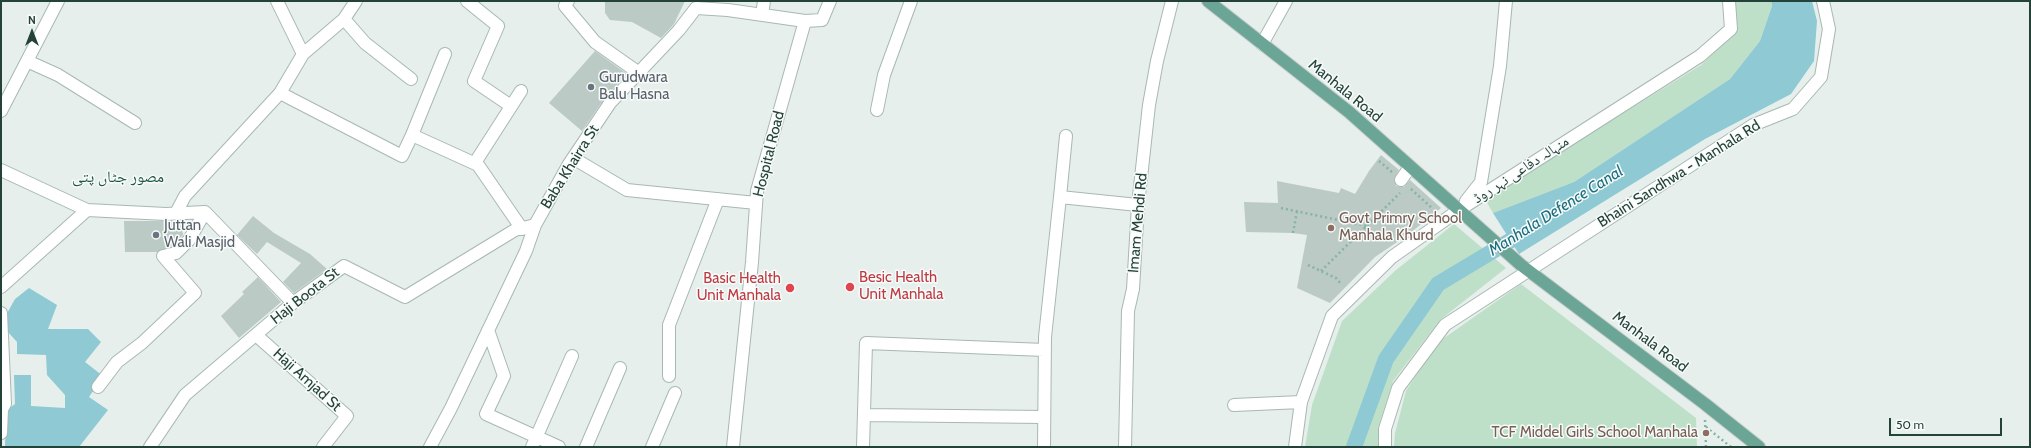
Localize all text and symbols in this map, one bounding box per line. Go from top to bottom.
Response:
north arrow [12,12,52,52]
text: N [28,13,36,27]
street label: Manhala Road [1304,56,1386,126]
place label: Gurudwara Balu Hasna [599,69,669,104]
marker: Gurudwara Balu Hasna [586,82,596,92]
street label: Hospital Road [750,109,788,199]
street label: Bhaini Sandhwa - Manhala Rd [1594,116,1764,232]
street label: Baba Khairra St [537,122,603,212]
street label: منہالہ دفاعی نہر روڈ [1470,132,1572,208]
water label: Manhala Defence Canal [1485,162,1627,260]
district label: مصور جٹاں پتی [72,167,164,187]
street label: Imam Mehdi Rd [1125,172,1151,274]
place label: Govt Primry School Manhala Khurd [1339,210,1462,245]
place label: Juttan Wali Masjid [164,217,235,252]
marker: Govt Primry School Manhala Khurd [1326,223,1336,233]
marker: Juttan Wali Masjid [151,230,161,240]
street label: Haji Boota St [267,264,343,328]
place label: Besic Health Unit Manhala [859,269,943,304]
place label: Basic Health Unit Manhala [697,270,781,305]
marker: Besic Health Unit Manhala [844,281,856,293]
marker: Basic Health Unit Manhala [784,282,796,294]
street label: Manhala Road [1609,308,1691,376]
street label: Haji Amjad St [269,345,345,415]
scale bar [1891,410,2004,436]
text: 50 m [1896,417,1924,432]
place label: TCF Middel Girls School Manhala [1492,424,1698,442]
marker: TCF Middel Girls School Manhala [1701,428,1711,438]

